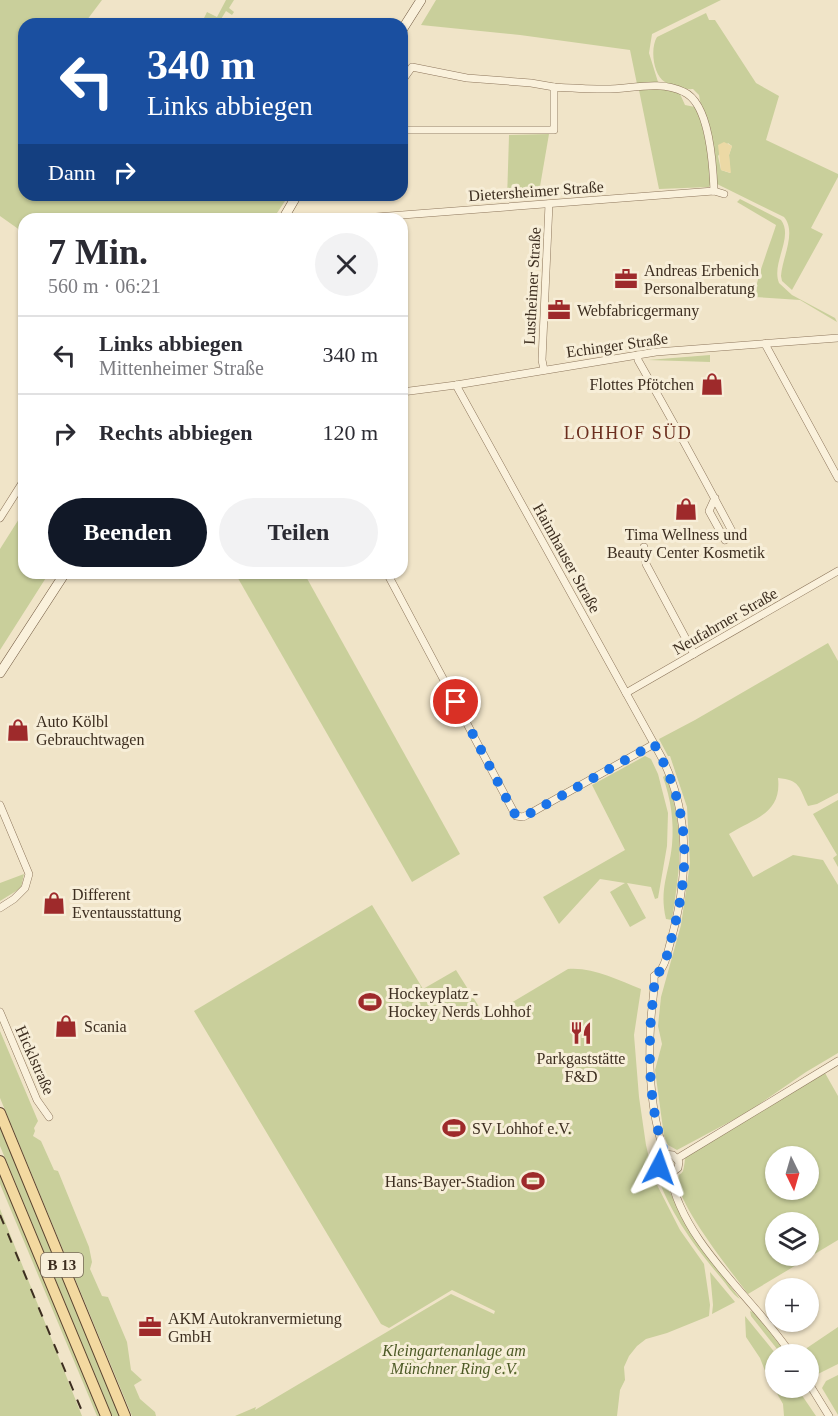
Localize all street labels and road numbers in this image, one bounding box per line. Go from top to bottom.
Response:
street label: Dietersheimer Straße [468,178,604,204]
street label: Lustheimer Straße [520,227,544,345]
street label: Echinger Straße [565,329,669,362]
street label: Haimhauser Straße [530,500,604,616]
street label: Neufahrner Straße [670,584,780,658]
street label: Hicklstraße [12,1023,58,1097]
road number: B 13 [41,1253,83,1277]

